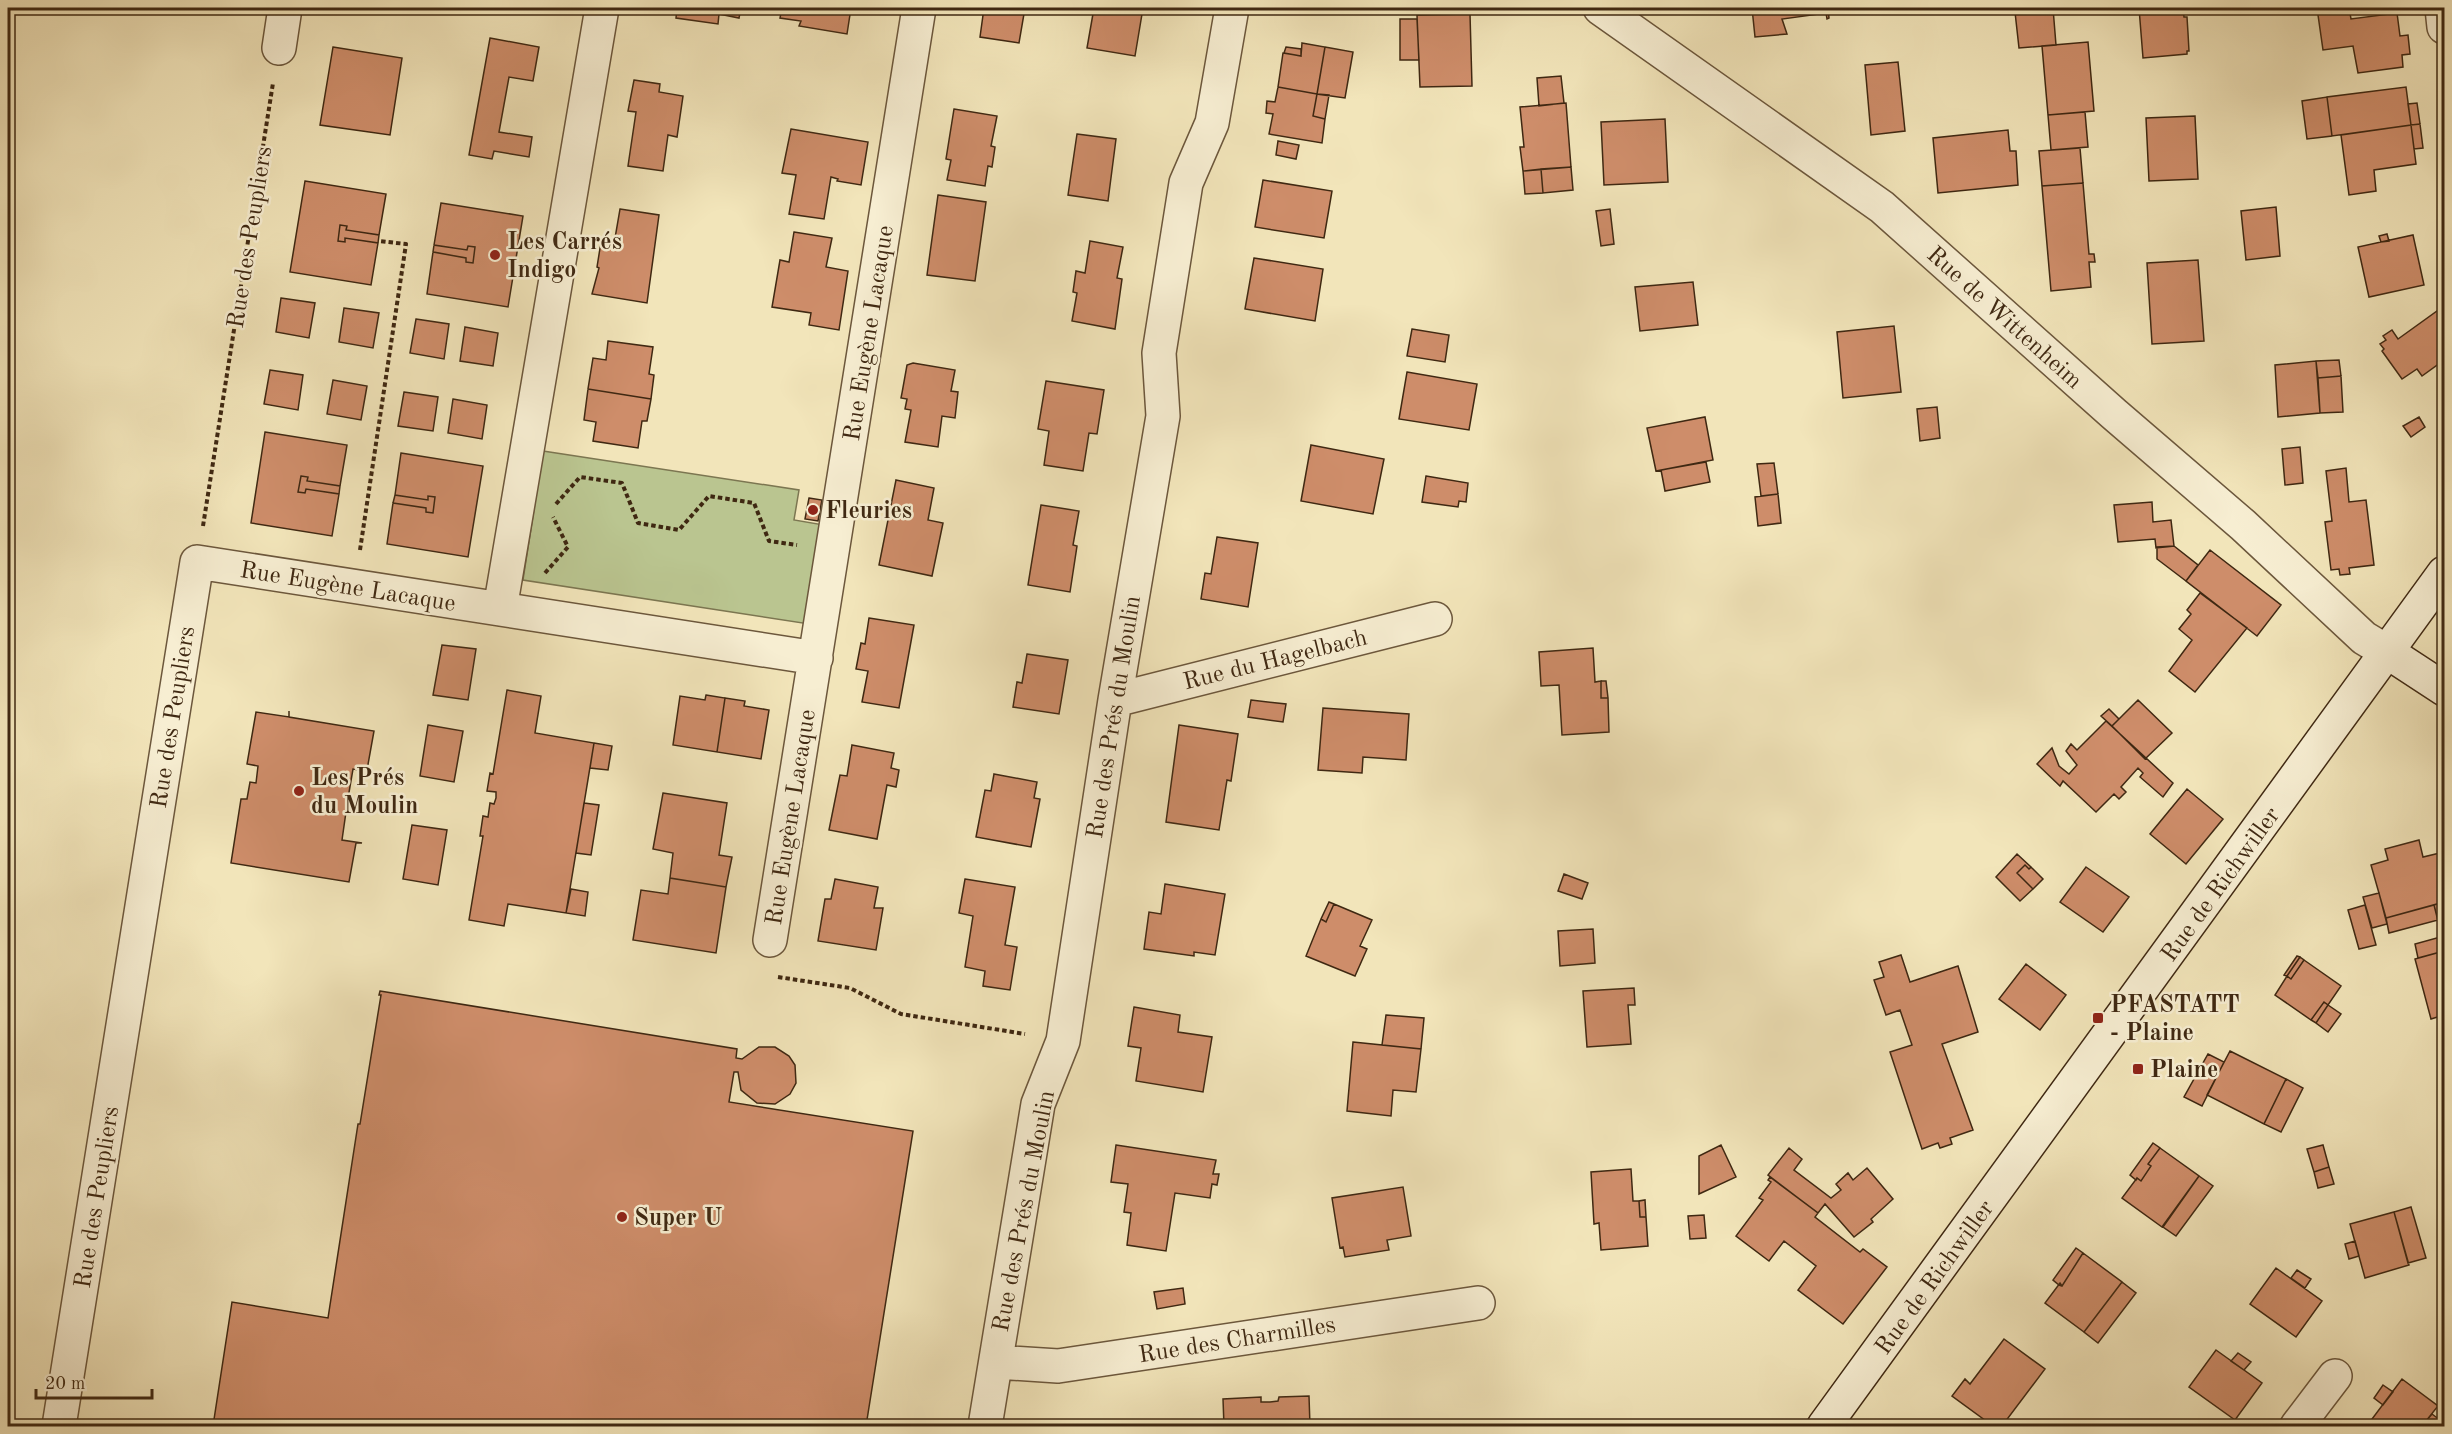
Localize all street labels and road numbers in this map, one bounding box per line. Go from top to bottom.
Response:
street label: Rue des Peupliers [225,145,277,330]
street label: Rue Eugène Lacaque [841,224,899,443]
street label: Rue de Wittenheim [1921,243,2086,394]
street label: Rue Eugène Lacaque [238,559,457,617]
street label: Rue des Prés du Moulin [1084,594,1146,840]
street label: Rue des Peupliers [148,625,200,810]
street label: Rue du Hagelbach [1181,626,1370,695]
street label: Rue Eugène Lacaque [763,708,821,927]
street label: Rue de Richwiller [2158,803,2286,967]
street label: Rue des Prés du Moulin [990,1089,1060,1334]
street label: Rue des Peupliers [72,1105,124,1290]
street label: Rue de Richwiller [1872,1196,2000,1360]
street label: Rue des Charmilles [1137,1314,1338,1368]

